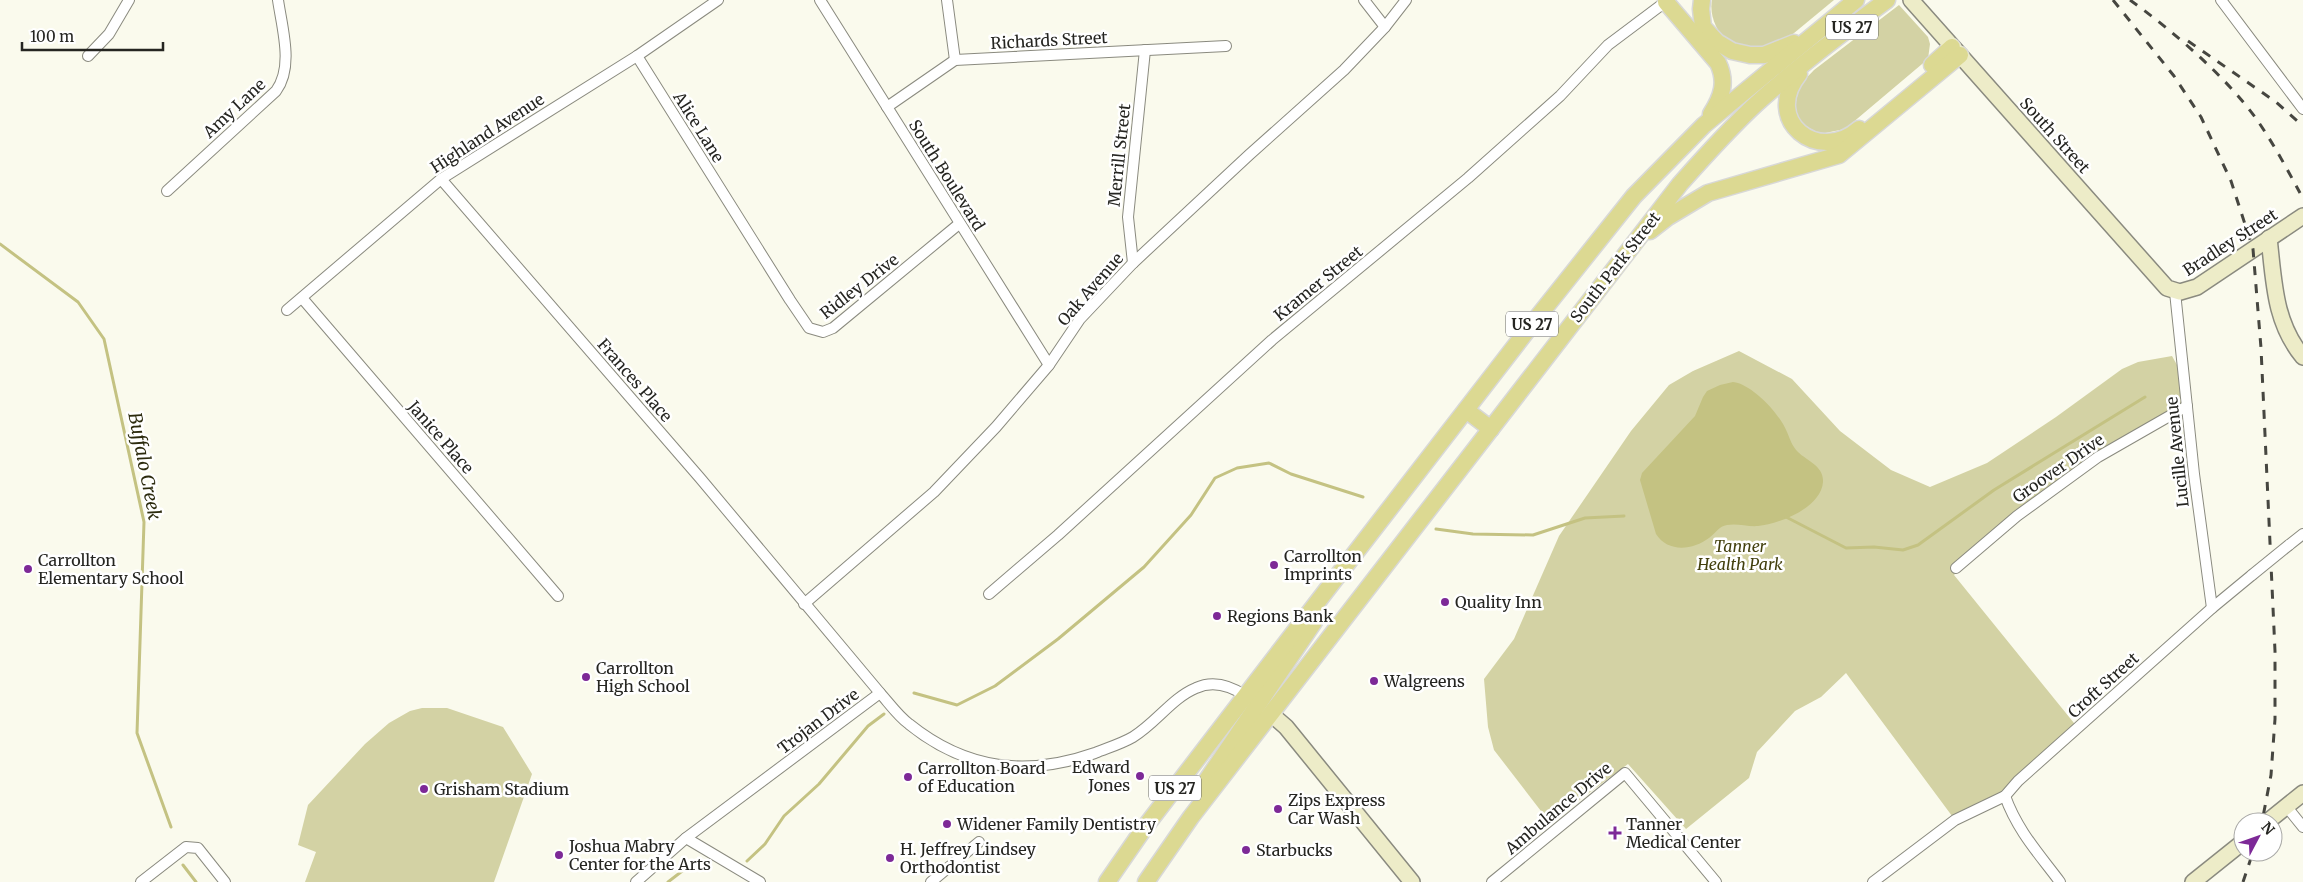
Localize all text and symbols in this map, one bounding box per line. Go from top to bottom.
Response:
road number: US 27 [1826,15,1878,40]
scale bar [22,20,164,52]
text: 100 m [30,27,74,46]
street label: Richards Street [990,27,1109,53]
street label: Amy Lane [198,74,269,143]
street label: Alice Lane [669,87,729,166]
street label: Highland Avenue [426,89,548,177]
street label: South Street [2016,93,2095,178]
street label: Merrill Street [1104,102,1134,207]
street label: South Boulevard [905,116,989,235]
street label: Bradley Street [2179,204,2281,280]
street label: South Park Street [1566,207,1665,326]
street label: Kramer Street [1270,241,1367,325]
street label: Oak Avenue [1053,248,1127,330]
street label: Ridley Drive [816,249,902,323]
road number: US 27 [1506,312,1558,336]
street label: Frances Place [593,334,677,426]
street label: Janice Place [403,396,478,477]
street label: Lucille Avenue [2161,396,2193,508]
water label: Buffalo Creek [123,410,167,522]
street label: Groover Drive [2008,429,2108,507]
park label: Tanner Health Park [1696,536,1783,574]
place label: Carrollton Imprints [1284,546,1362,584]
place label: Carrollton Elementary School [38,550,184,588]
marker: Carrollton Imprints [1268,559,1280,571]
marker: Carrollton Elementary School [22,563,34,575]
place label: Quality Inn [1455,592,1542,612]
marker: Quality Inn [1439,596,1451,608]
place label: Regions Bank [1227,606,1334,626]
marker: Regions Bank [1211,610,1223,622]
street label: Croft Street [2064,648,2143,722]
place label: Carrollton High School [596,658,690,696]
marker: Carrollton High School [580,671,592,683]
place label: Walgreens [1383,671,1465,691]
marker: Walgreens [1368,675,1380,687]
street label: Trojan Drive [774,684,862,758]
place label: Edward Jones [1072,757,1130,795]
place label: Carrollton Board of Education [918,758,1046,796]
street label: Ambulance Drive [1500,758,1615,859]
marker: Edward Jones [1134,770,1146,782]
marker: Carrollton Board of Education [902,771,914,783]
road number: US 27 [1149,776,1201,800]
place label: Grisham Stadium [434,779,569,799]
marker: Grisham Stadium [418,783,430,795]
place label: Zips Express Car Wash [1288,790,1386,828]
marker: Zips Express Car Wash [1272,803,1284,815]
north arrow [2233,812,2283,862]
place label: Widener Family Dentistry [956,814,1157,834]
place label: Tanner Medical Center [1626,814,1741,852]
marker: Widener Family Dentistry [941,818,953,830]
text: N [2257,818,2278,839]
marker: Tanner Medical Center [1608,826,1622,840]
place label: Joshua Mabry Center for the Arts [568,836,711,874]
place label: H. Jeffrey Lindsey Orthodontist [900,839,1037,877]
place label: Starbucks [1256,840,1333,860]
marker: Starbucks [1240,844,1252,856]
marker: Joshua Mabry Center for the Arts [553,849,565,861]
marker: H. Jeffrey Lindsey Orthodontist [884,852,896,864]

